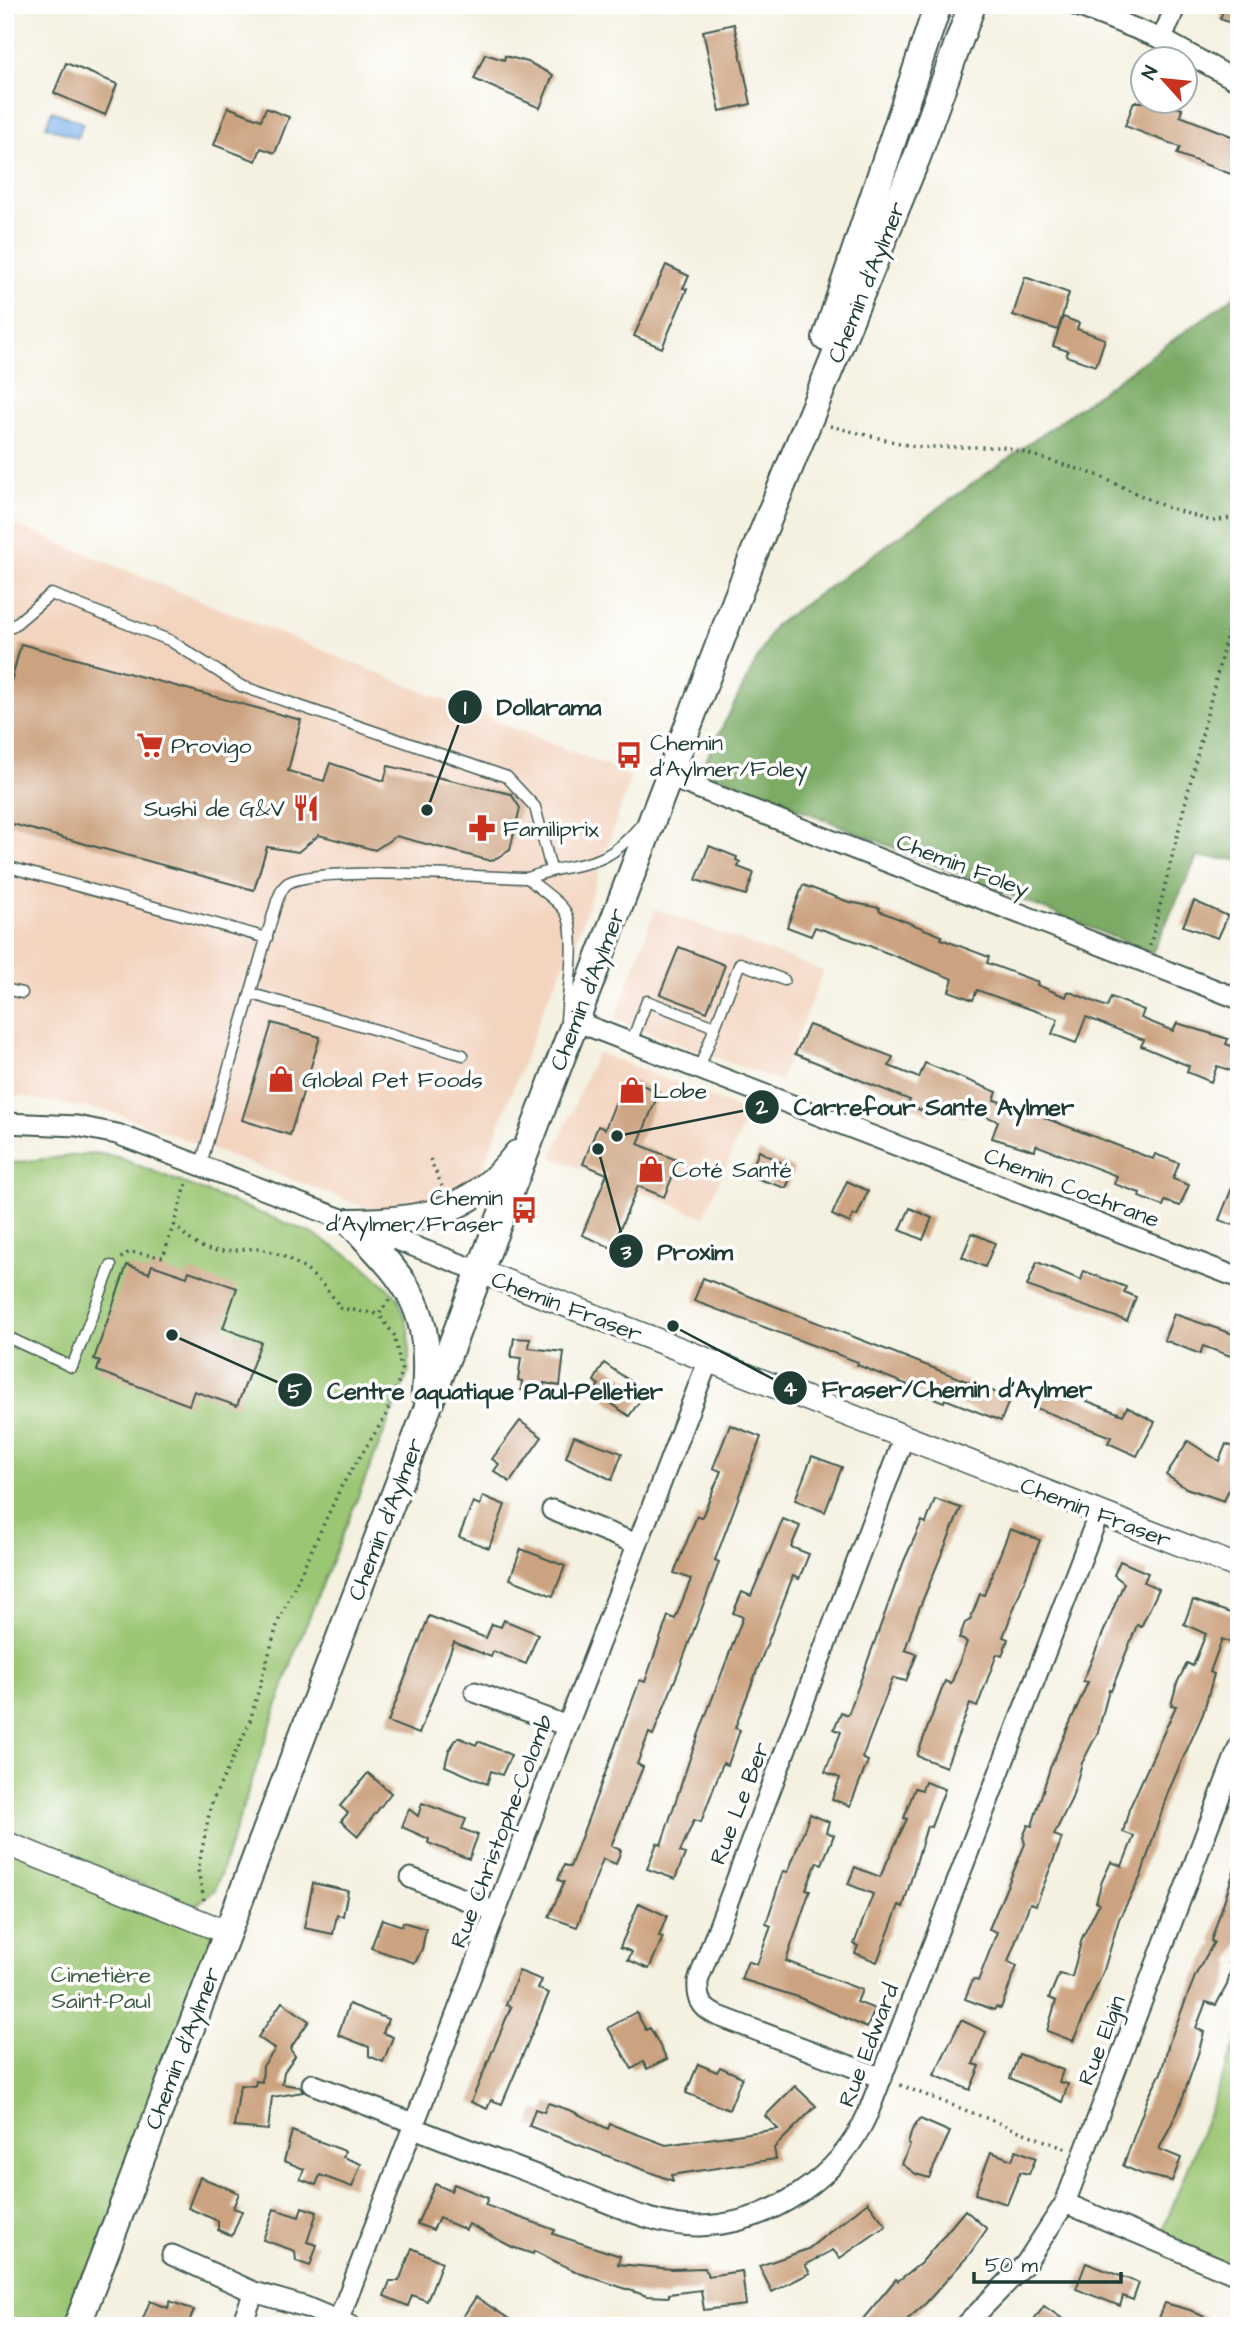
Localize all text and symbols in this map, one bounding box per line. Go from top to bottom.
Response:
north arrow [1128,46,1198,116]
text: N [1135,61,1165,84]
street label: Chemin d'Aylmer [820,196,915,368]
callout: Dollarama [448,684,616,729]
text: Dollarama [496,691,602,725]
text: 1 [464,693,467,722]
place label: Chemin d'Aylmer/Foley [650,727,808,786]
supermarket icon: Provigo [135,730,165,760]
place label: Provigo [171,730,252,763]
bus stop icon: Chemin d'Aylmer/Foley [614,740,644,770]
place label: Sushi de G&V [144,793,286,825]
restaurant icon: Sushi de G&V [291,793,321,823]
pharmacy icon: Familiprix [467,813,497,843]
place label: Familiprix [503,813,599,845]
street label: Chemin Foley [891,826,1034,907]
street label: Chemin d'Aylmer [542,903,635,1076]
shop icon: Global Pet Foods [266,1064,296,1094]
place label: Global Pet Foods [302,1064,483,1096]
shop icon: Lobe [617,1075,647,1105]
place label: Lobe [653,1075,707,1107]
callout: Carrefour Sante Aylmer [745,1084,1089,1129]
text: Carrefour Sante Aylmer [794,1091,1075,1127]
text: 2 [755,1093,769,1122]
street label: Chemin Cochrane [979,1140,1164,1236]
shop icon: Coté Santé [636,1154,666,1184]
place label: Coté Santé [672,1154,792,1186]
place label: Chemin d'Aylmer/Fraser [326,1182,503,1241]
bus stop icon: Chemin d'Aylmer/Fraser [509,1195,539,1225]
callout: Proxim [608,1229,747,1274]
text: Proxim [657,1236,733,1270]
text: 3 [620,1238,632,1267]
street label: Chemin Fraser [487,1263,647,1351]
callout: Fraser/Chemin d'Aylmer [772,1366,1106,1411]
callout: Centre aquatique Paul-Pelletier [278,1368,677,1413]
text: Fraser/Chemin d'Aylmer [822,1373,1093,1409]
text: Centre aquatique Paul-Pelletier [327,1375,664,1409]
text: 4 [783,1375,798,1404]
text: 5 [288,1377,304,1406]
street label: Chemin d'Aylmer [340,1433,433,1606]
street label: Chemin Fraser [1016,1469,1176,1557]
street label: Rue Christophe-Colomb [443,1710,561,1953]
street label: Rue Le Ber [702,1737,778,1869]
park label: Cimetière Saint-Paul [51,1959,151,2017]
street label: Chemin d'Aylmer [137,1962,230,2135]
street label: Rue Edward [831,1979,907,2112]
street label: Rue Elgin [1070,1991,1135,2090]
scale bar [974,2240,1122,2284]
text: 50 m [985,2251,1039,2280]

